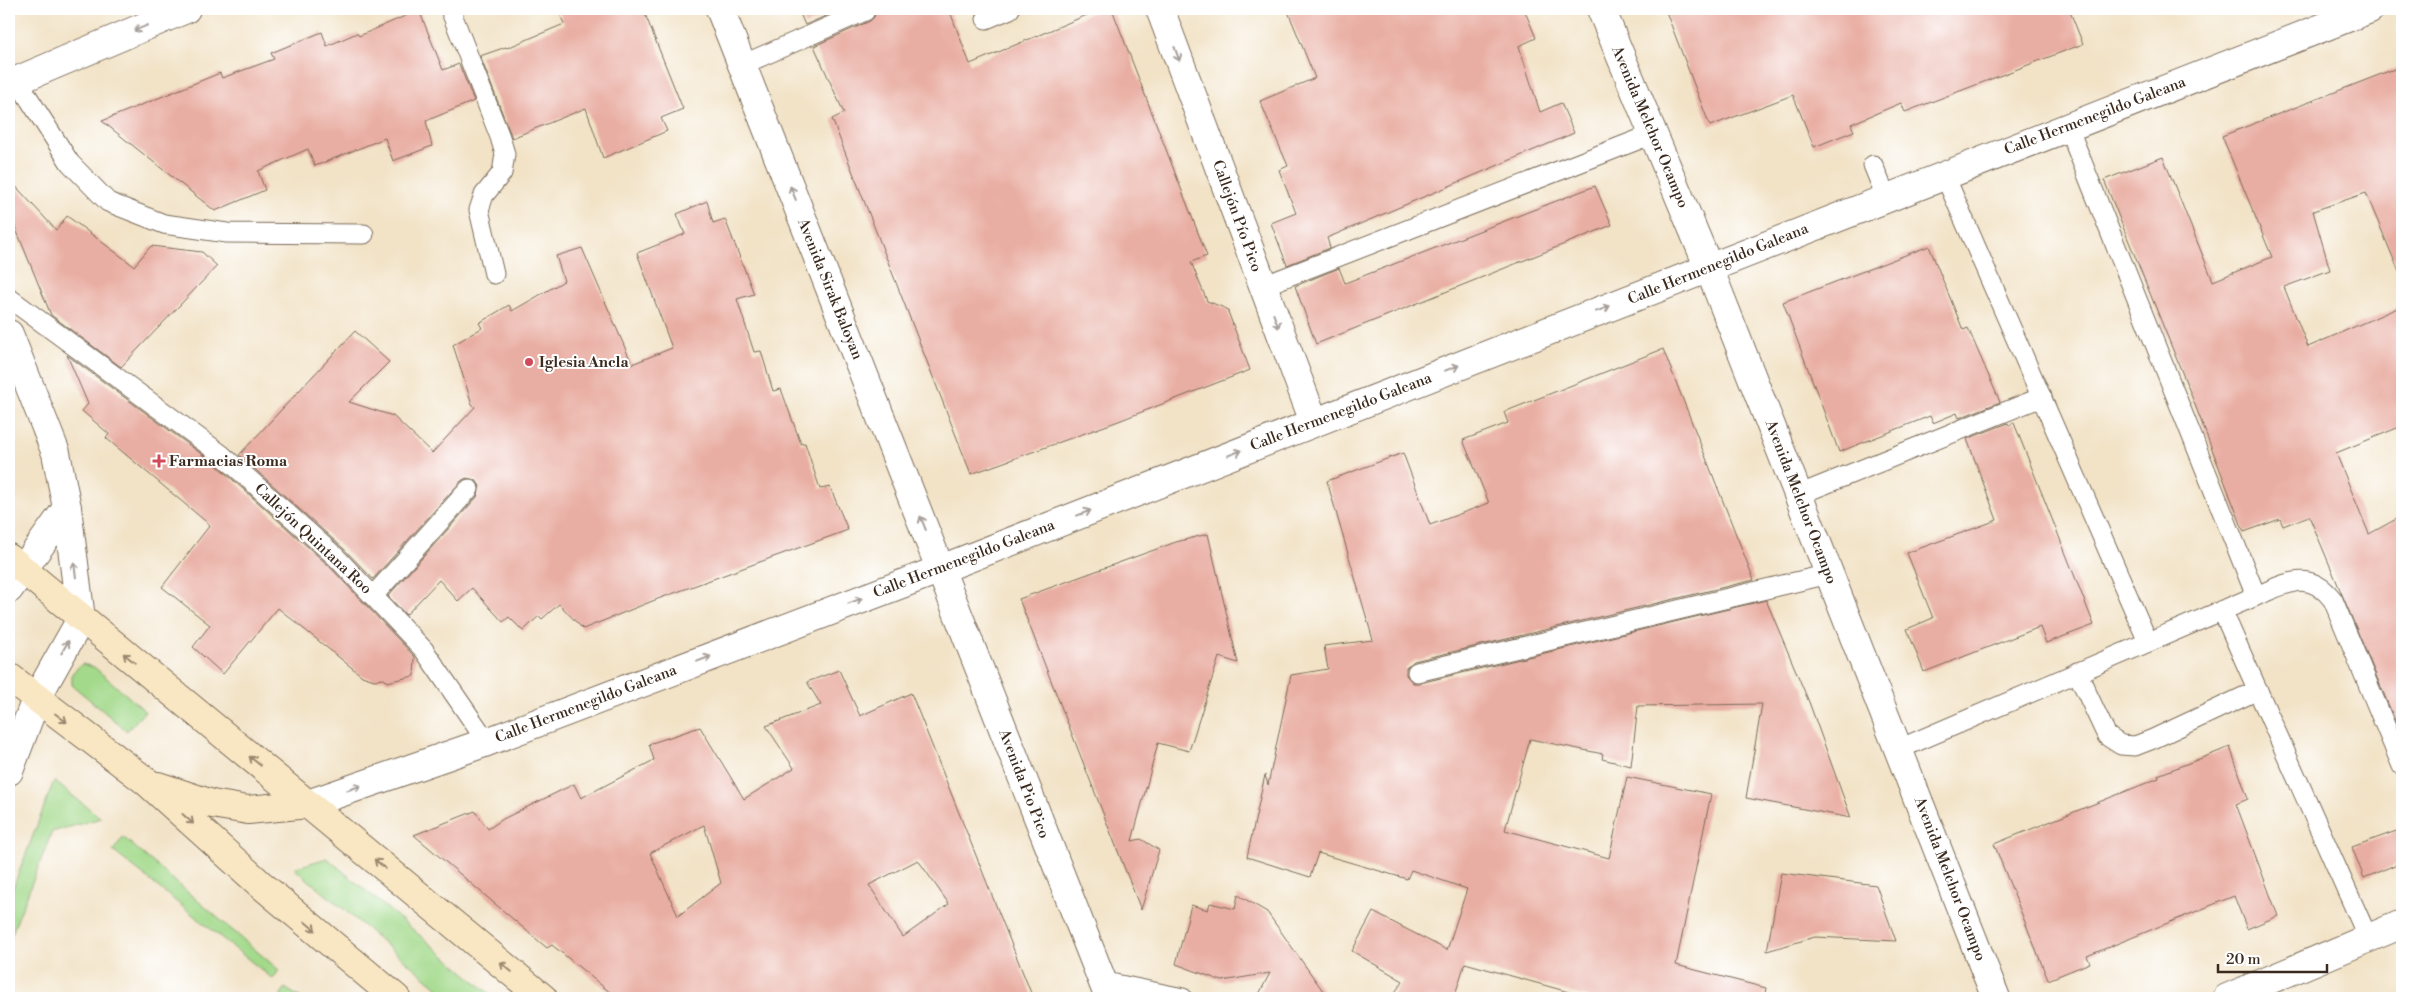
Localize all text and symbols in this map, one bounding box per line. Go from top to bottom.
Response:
one-way arrow [134,23,149,33]
street label: Avenida Melchor Ocampo [1607,42,1693,211]
one-way arrow [1173,46,1182,62]
street label: Calle Hermenegildo Galeana [2001,72,2189,159]
street label: Callejón Pío Pico [1208,157,1266,275]
one-way arrow [787,186,797,201]
street label: Avenida Sirak Baloyan [793,215,867,362]
street label: Calle Hermenegildo Galeana [1625,219,1811,309]
one-way arrow [1595,304,1610,313]
one-way arrow [1272,313,1281,329]
place label: Iglesia Ancla [539,353,630,372]
marker: Iglesia Ancla [523,356,535,368]
one-way arrow [1444,363,1459,373]
street label: Calle Hermenegildo Galeana [1247,368,1435,455]
street label: Avenida Melchor Ocampo [1761,416,1841,587]
one-way arrow [1227,448,1243,457]
place label: Farmacias Roma [169,452,288,471]
marker: Farmacias Roma [153,455,165,467]
street label: Callejón Quintana Roo [250,480,376,598]
one-way arrow [1076,507,1091,517]
street label: Calle Hermenegildo Galeana [870,515,1058,602]
one-way arrow [918,516,927,532]
one-way arrow [69,563,79,579]
one-way arrow [848,596,863,605]
one-way arrow [61,640,70,655]
one-way arrow [123,652,136,663]
one-way arrow [695,654,711,663]
street label: Calle Hermenegildo Galeana [492,660,680,747]
one-way arrow [54,712,67,723]
street label: Avenida Pio Pico [994,726,1054,841]
one-way arrow [248,755,261,766]
one-way arrow [346,783,361,792]
street label: Avenida Melchor Ocampo [1910,793,1990,964]
one-way arrow [182,813,195,825]
one-way arrow [374,858,387,869]
one-way arrow [304,920,317,932]
scale bar [2218,942,2327,974]
text: 20 m [2226,950,2261,969]
one-way arrow [499,962,512,973]

